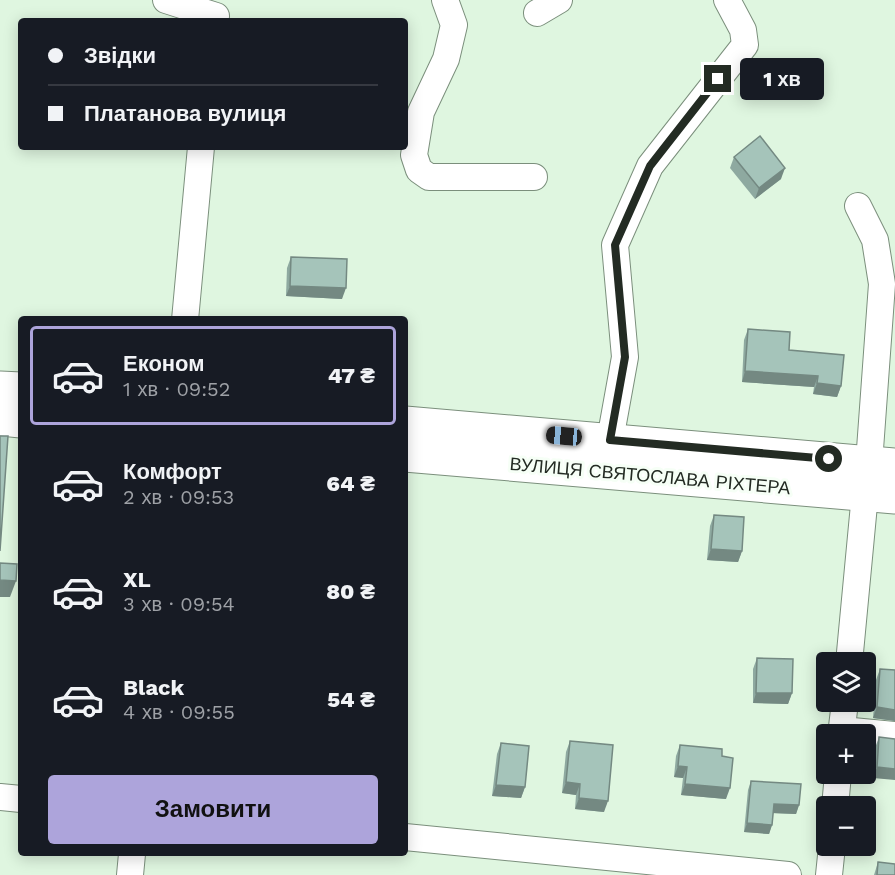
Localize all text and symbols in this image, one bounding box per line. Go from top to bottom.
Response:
text: Звідки [84,43,156,68]
callout: 1 хв [739,58,823,100]
route end [704,65,731,92]
text: 1 хв [763,67,801,91]
text: Платанова вулиця [84,101,286,126]
icon: car [51,349,105,403]
text: Економ [123,351,205,376]
text: 47 ₴ [328,363,375,388]
text: 1 хв · 09:52 [123,377,230,401]
car [545,425,583,447]
route start [815,445,842,472]
street label: ВУЛИЦЯ СВЯТОСЛАВА РІХТЕРА [509,453,791,498]
icon: car [51,457,105,511]
text: Комфорт [123,459,222,484]
text: 64 ₴ [326,471,375,496]
text: 2 хв · 09:53 [123,485,234,509]
icon: car [51,565,105,619]
text: XL [123,567,151,592]
text: 80 ₴ [326,579,375,604]
text: 3 хв · 09:54 [123,592,235,616]
map controls [816,652,876,856]
button: layers [816,652,876,712]
icon: car [51,673,105,727]
text: Black [123,675,184,700]
text: 54 ₴ [327,687,375,712]
text: 4 хв · 09:55 [123,700,235,724]
button: + [816,724,876,784]
button: Замовити [48,775,378,844]
button: − [816,796,876,856]

